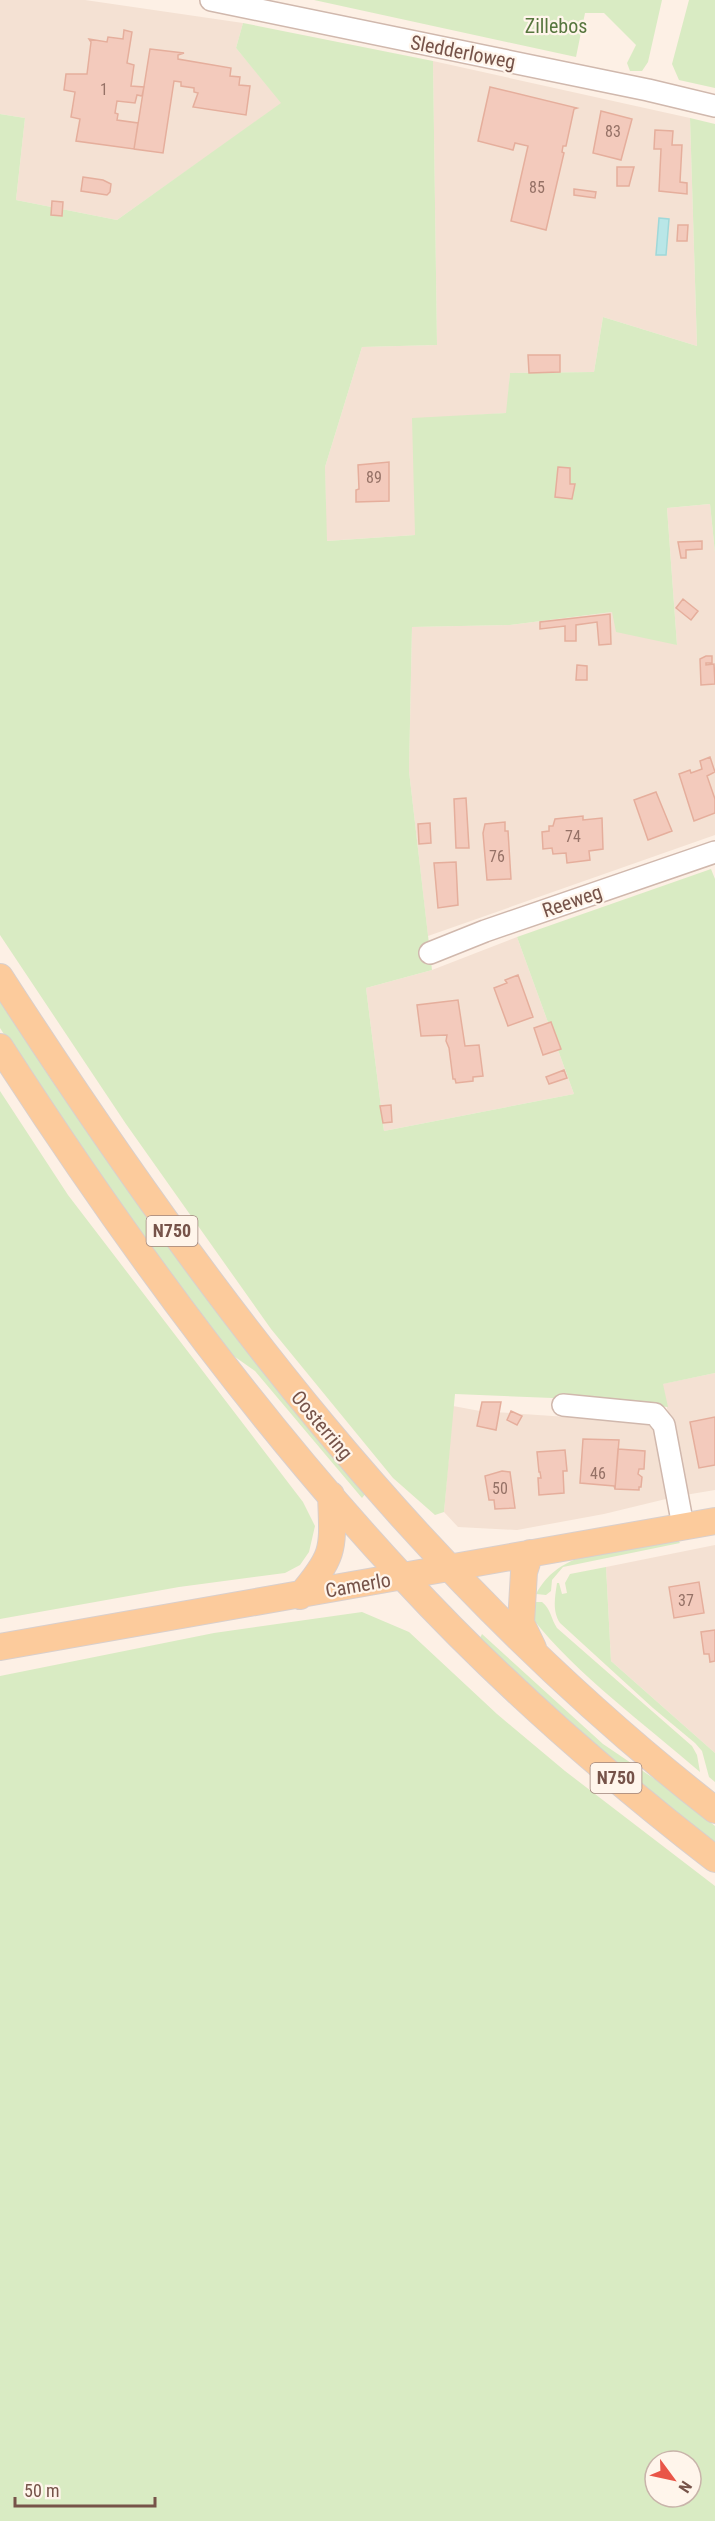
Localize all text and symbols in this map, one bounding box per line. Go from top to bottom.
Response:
park label: Zillebos [525,14,587,38]
street label: Sledderloweg [408,30,518,74]
house number: 1 [100,80,108,99]
house number: 83 [605,122,621,141]
house number: 85 [529,178,545,197]
house number: 89 [366,468,382,487]
house number: 74 [565,827,581,846]
house number: 76 [489,847,505,866]
street label: Reeweg [539,880,605,922]
road number: N750 [146,1216,198,1246]
street label: Oosterring [286,1386,358,1464]
house number: 46 [590,1464,606,1483]
house number: 50 [492,1479,508,1498]
street label: Camerlo [323,1567,393,1603]
house number: 37 [678,1591,694,1610]
road number: N750 [590,1763,642,1793]
north arrow [643,2449,703,2509]
scale bar [15,2470,154,2508]
text: N [675,2478,696,2496]
text: 50 m [24,2480,59,2501]

